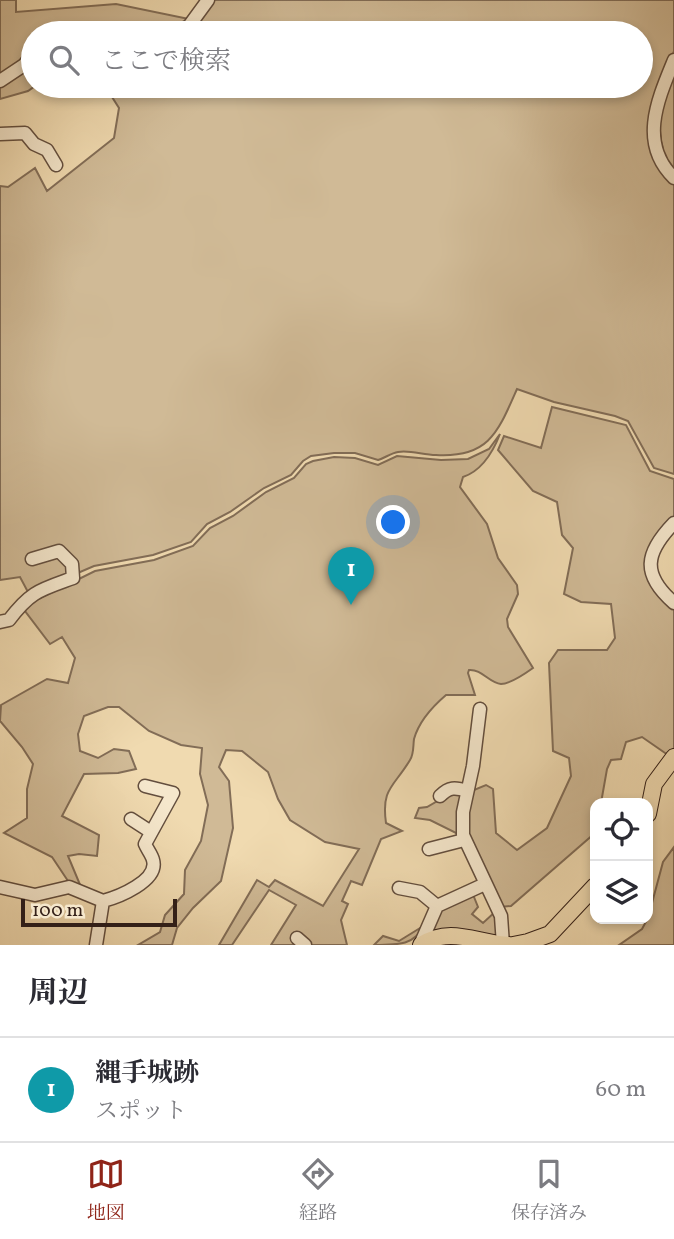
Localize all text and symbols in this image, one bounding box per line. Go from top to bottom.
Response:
search box [21,21,653,98]
icon: search [45,41,83,79]
text: ここで検索 [101,44,231,80]
your location [376,505,410,539]
pin: 1 [328,547,374,605]
map controls [590,798,653,924]
button: locate [590,798,653,861]
button: layers [590,861,653,924]
scale bar [21,896,177,928]
text: 100 m [32,898,83,924]
text: 周辺 [28,973,88,1015]
text: 縄手城跡 [95,1056,199,1092]
text: 1 [46,1074,56,1106]
text: 60 m [596,1074,646,1106]
text: スポット [95,1096,187,1128]
tab: 地図 [87,1155,125,1227]
tab: 経路 [299,1155,337,1227]
tab: 保存済み [511,1155,587,1227]

